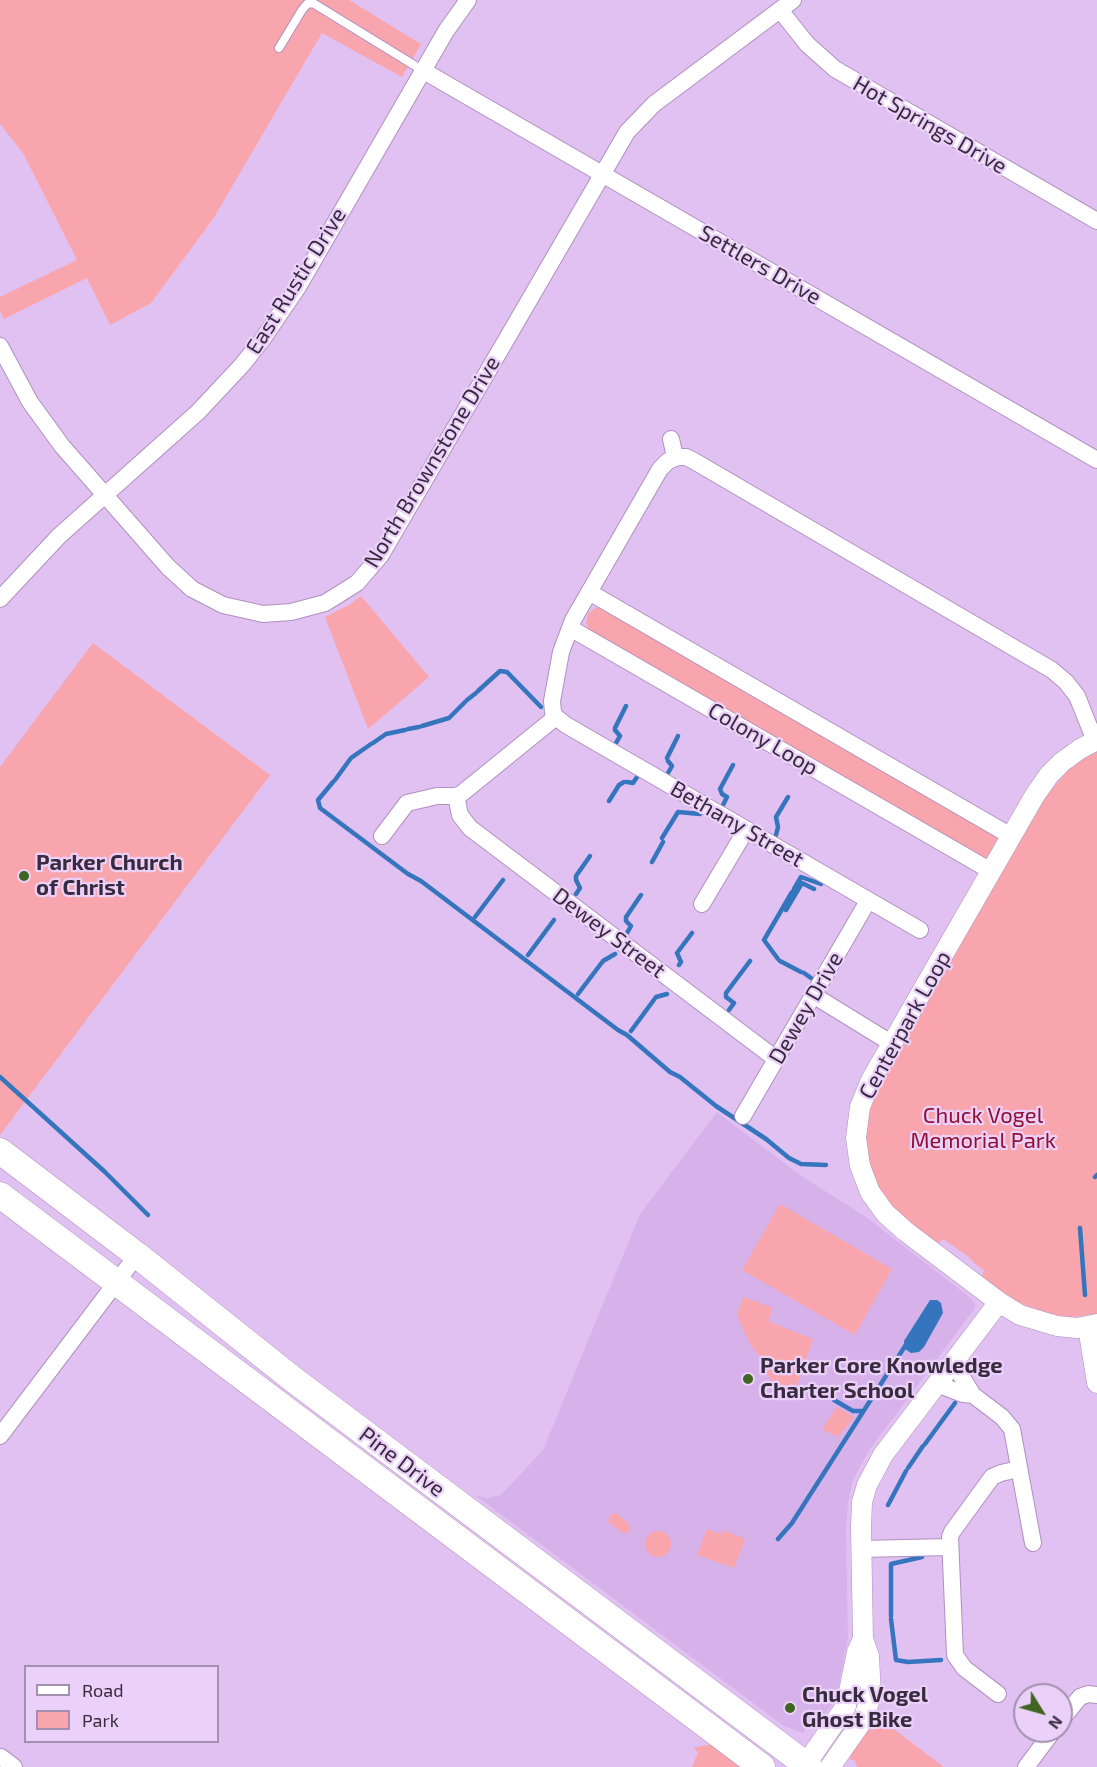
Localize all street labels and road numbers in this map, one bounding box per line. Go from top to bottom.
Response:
street label: Hot Springs Drive [848,70,1012,180]
street label: East Rustic Drive [240,203,352,359]
street label: Settlers Drive [694,219,826,311]
street label: North Brownstone Drive [358,351,506,573]
street label: Colony Loop [703,697,823,781]
street label: Bethany Street [666,775,808,873]
street label: Dewey Street [548,882,670,984]
street label: Centerpark Loop [853,946,957,1104]
street label: Dewey Drive [763,947,849,1069]
street label: Pine Drive [354,1421,450,1503]

